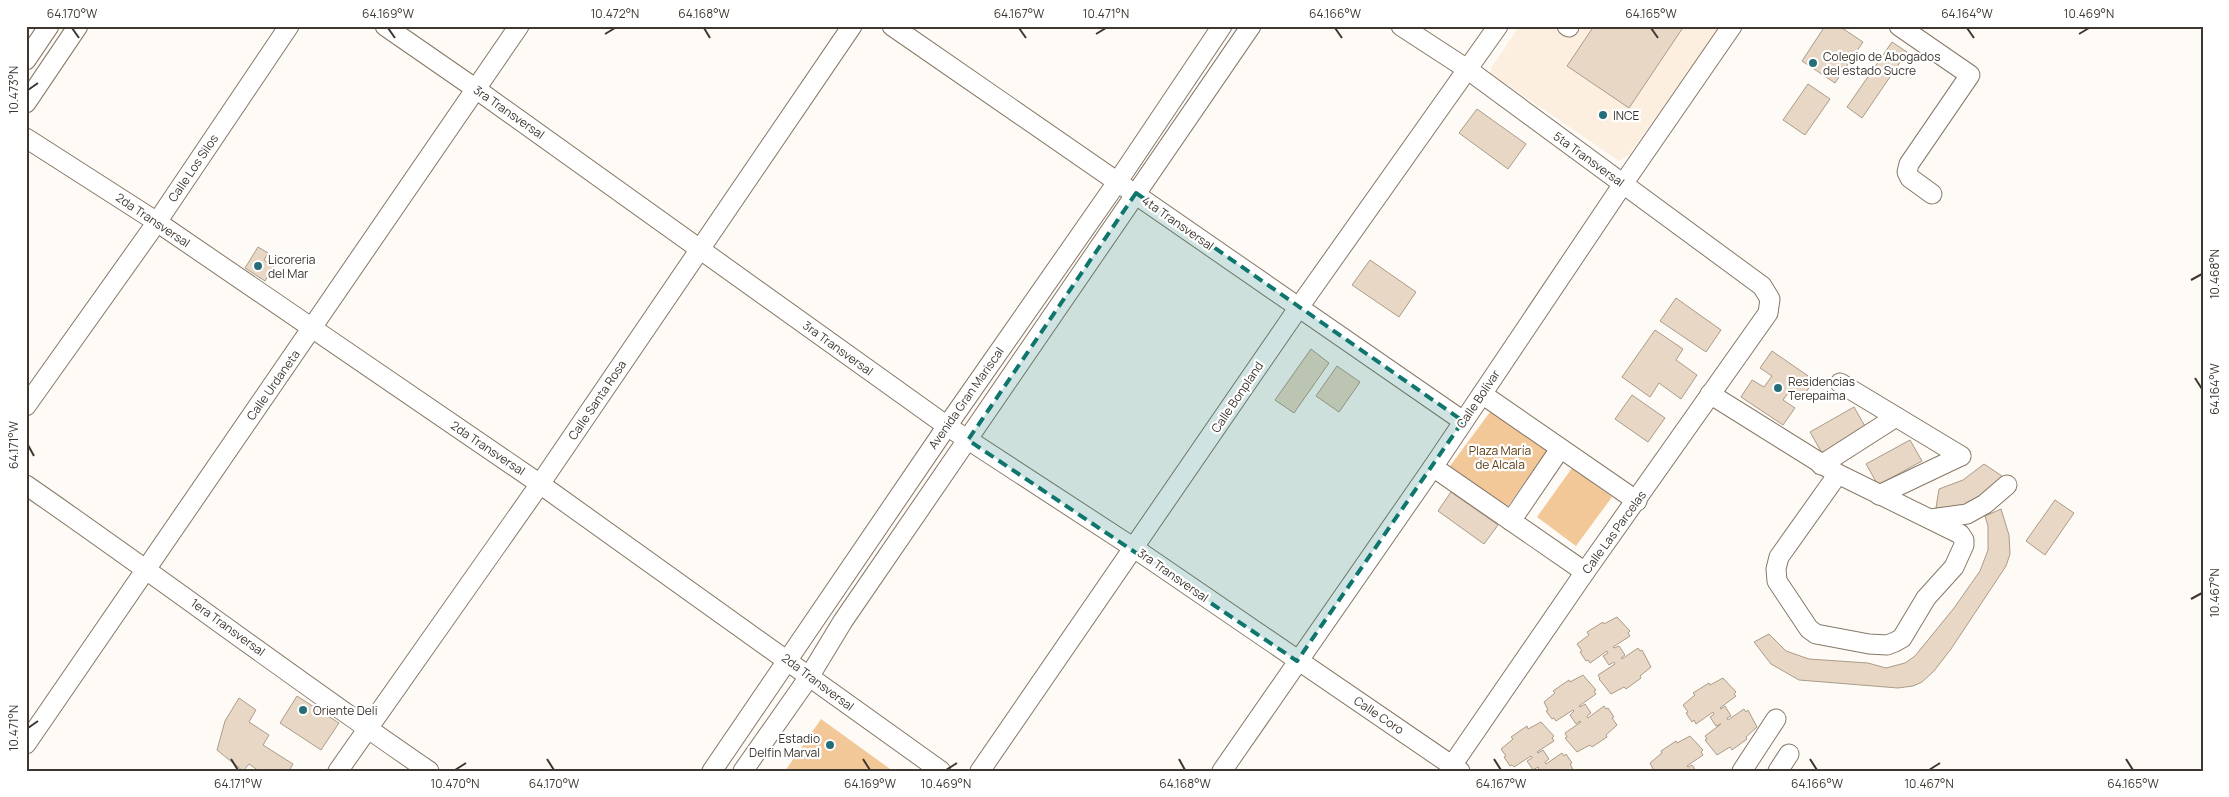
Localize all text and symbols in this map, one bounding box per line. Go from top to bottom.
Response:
text: 64.170°W [47,5,98,22]
text: 64.169°W [362,5,415,22]
text: 10.472°N [591,5,639,22]
text: 64.168°W [678,5,731,22]
text: 64.167°W [994,5,1045,22]
text: 10.471°N [1083,5,1129,22]
text: 64.166°W [1309,5,1362,22]
text: 64.165°W [1625,5,1678,22]
text: 64.164°W [1941,5,1994,22]
text: 10.469°N [2064,5,2114,22]
place label: Colegio de Abogados del estado Sucre [1823,48,1940,79]
marker: Colegio de Abogados del estado Sucre [1807,57,1819,69]
text: 10.473°N [5,66,22,114]
street label: 3ra Transversal [470,81,548,143]
place label: INCE [1613,107,1640,124]
marker: INCE [1597,109,1609,121]
street label: 5ta Transversal [1550,127,1628,191]
street label: Calle Los Silos [164,131,222,205]
street label: 2da Transversal [112,189,194,251]
street label: 4ta Transversal [1139,192,1217,254]
text: 10.468°N [2206,249,2223,299]
place label: Licoreria del Mar [268,251,316,282]
marker: Licoreria del Mar [252,260,264,272]
street label: 3ra Transversal [799,317,877,379]
street label: Avenida Gran Mariscal [924,344,1008,452]
street label: Calle Urdaneta [242,346,304,424]
street label: Calle Santa Rosa [564,357,630,443]
street label: Calle Bonpland [1207,358,1267,436]
text: 64.164°W [2206,362,2223,415]
street label: Calle Bolívar [1452,366,1504,432]
place label: Residencias Terepaima [1788,373,1855,404]
marker: Residencias Terepaima [1772,382,1784,394]
street label: 2da Transversal [447,417,529,479]
text: 64.171°W [5,420,22,469]
park label: Plaza María de Alcala [1469,442,1531,473]
street label: Calle Las Parcelas [1578,487,1650,577]
street label: 3ra Transversal [1134,544,1212,606]
text: 10.467°N [2206,568,2223,618]
street label: 1era Transversal [187,594,269,660]
street label: 2da Transversal [778,649,858,715]
street label: Calle Coro [1351,692,1407,738]
place label: Oriente Deli [313,702,377,719]
marker: Oriente Deli [297,704,309,716]
text: 10.471°N [5,705,22,751]
place label: Estadio Delfin Marval [749,730,820,761]
marker: Estadio Delfin Marval [824,739,836,751]
text: 64.171°W [214,775,263,792]
text: 10.470°N [430,775,480,792]
text: 64.170°W [529,775,580,792]
text: 64.169°W [844,775,897,792]
text: 10.469°N [921,775,971,792]
text: 64.168°W [1159,775,1212,792]
text: 64.167°W [1476,775,1527,792]
text: 64.166°W [1791,775,1844,792]
text: 10.467°N [1904,775,1954,792]
text: 64.165°W [2107,775,2160,792]

